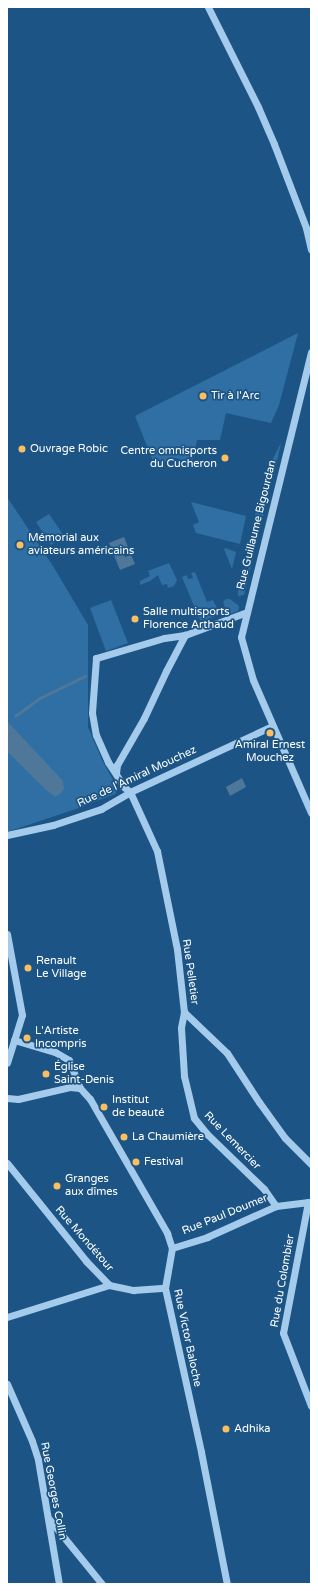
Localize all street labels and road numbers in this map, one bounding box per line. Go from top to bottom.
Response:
street label: Rue Guillaume Bigourdan [234,459,280,591]
street label: Rue de l'Amiral Mouchez [75,744,199,810]
street label: Rue Pelletier [179,938,201,1006]
street label: Rue Lemercier [201,1109,263,1173]
street label: Rue Paul Doumer [180,1192,270,1238]
street label: Rue Mondétour [52,1204,116,1274]
street label: Rue du Colombier [268,1234,298,1328]
street label: Rue Victor Baloche [170,1288,204,1388]
street label: Rue Georges Collin [37,1441,69,1541]

